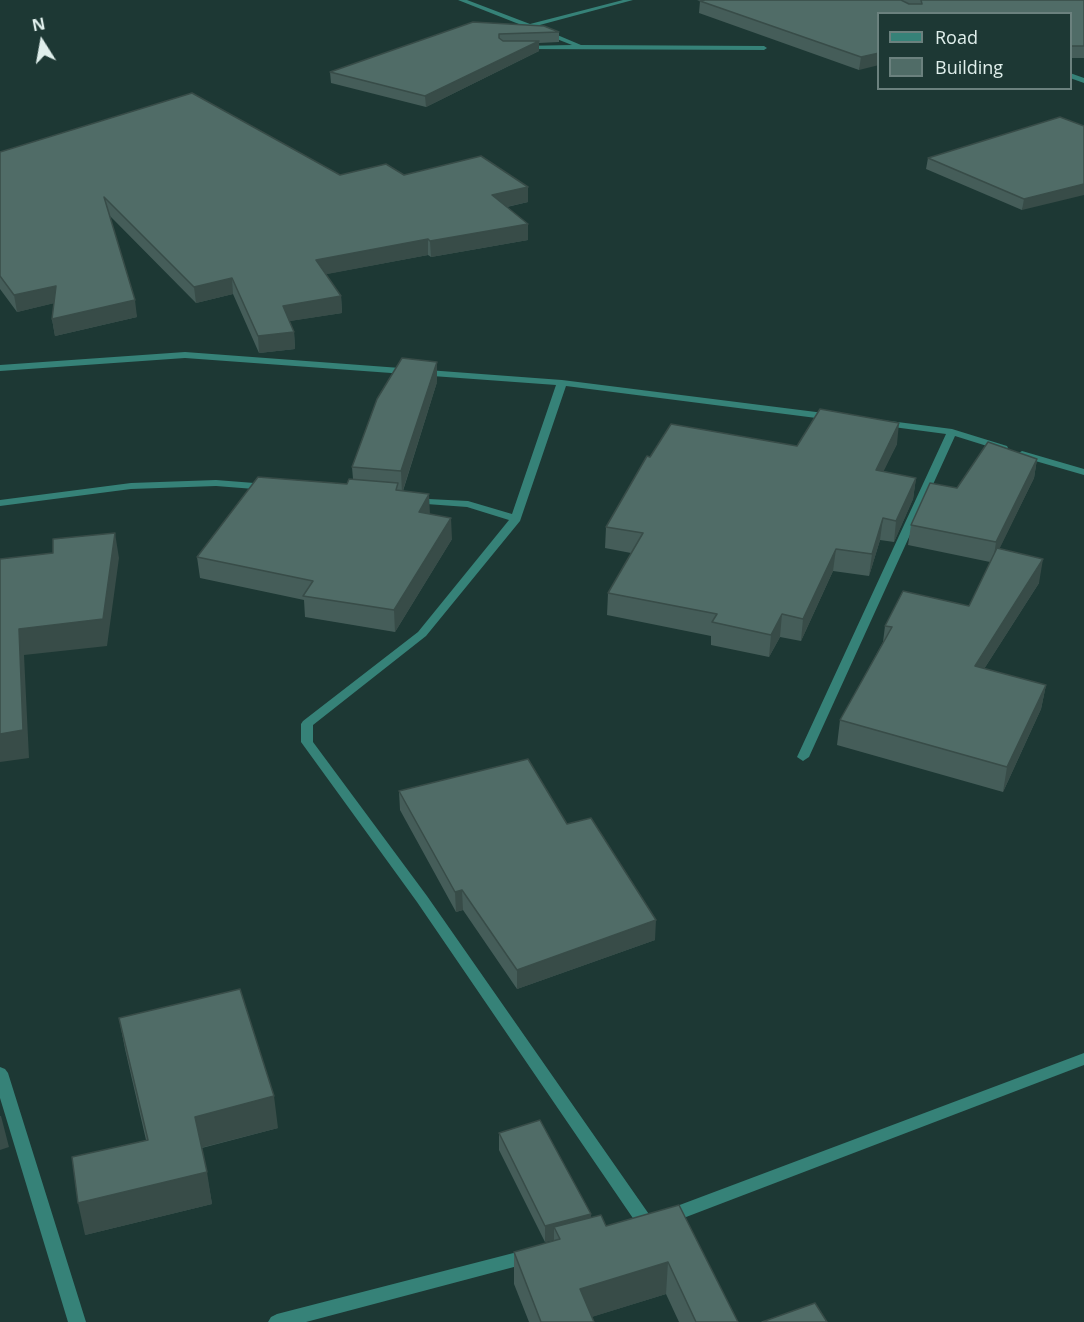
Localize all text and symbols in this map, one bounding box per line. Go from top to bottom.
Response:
north arrow [12,12,72,72]
text: N [30,12,47,36]
legend [877,12,1072,90]
text: Road [935,25,978,49]
text: Building [935,55,1003,79]

